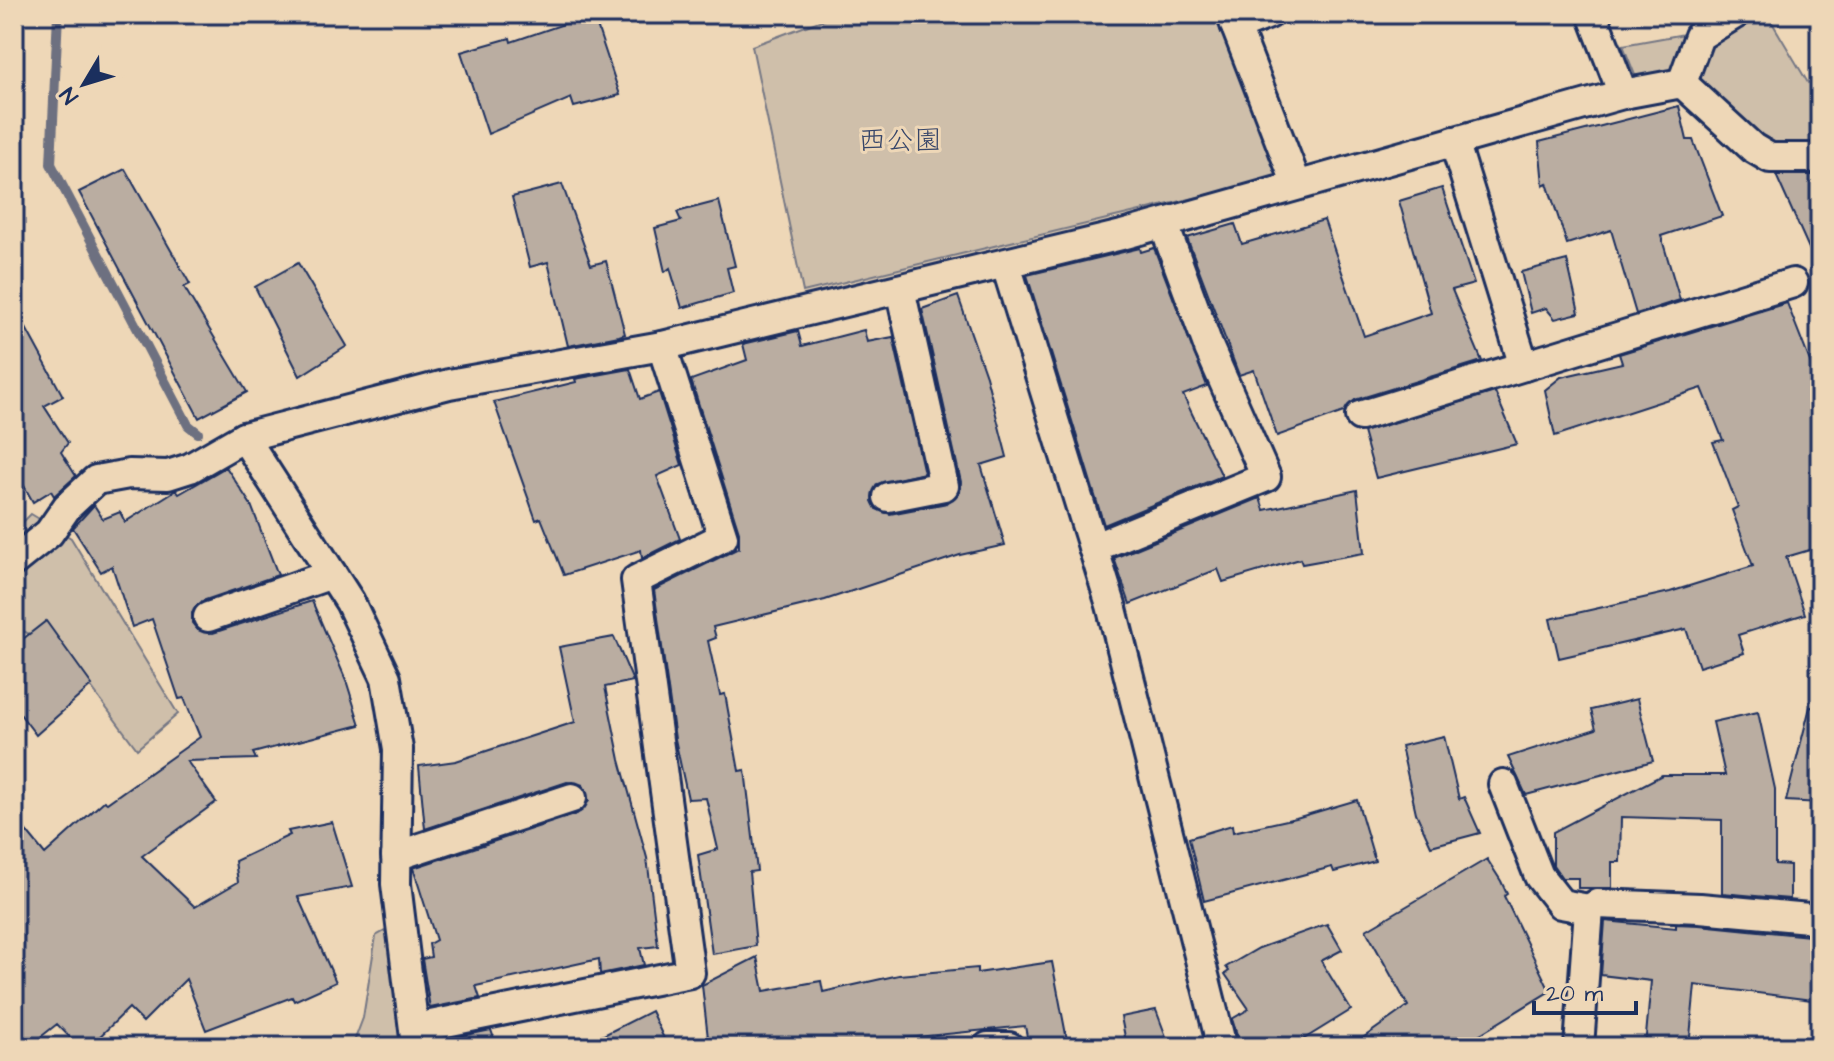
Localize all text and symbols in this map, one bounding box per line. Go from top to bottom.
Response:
north arrow [44,44,124,124]
text: N [53,80,86,110]
park label: 西公園 [858,121,942,160]
scale bar [1534,965,1636,1015]
text: 20 m [1546,977,1603,1011]

